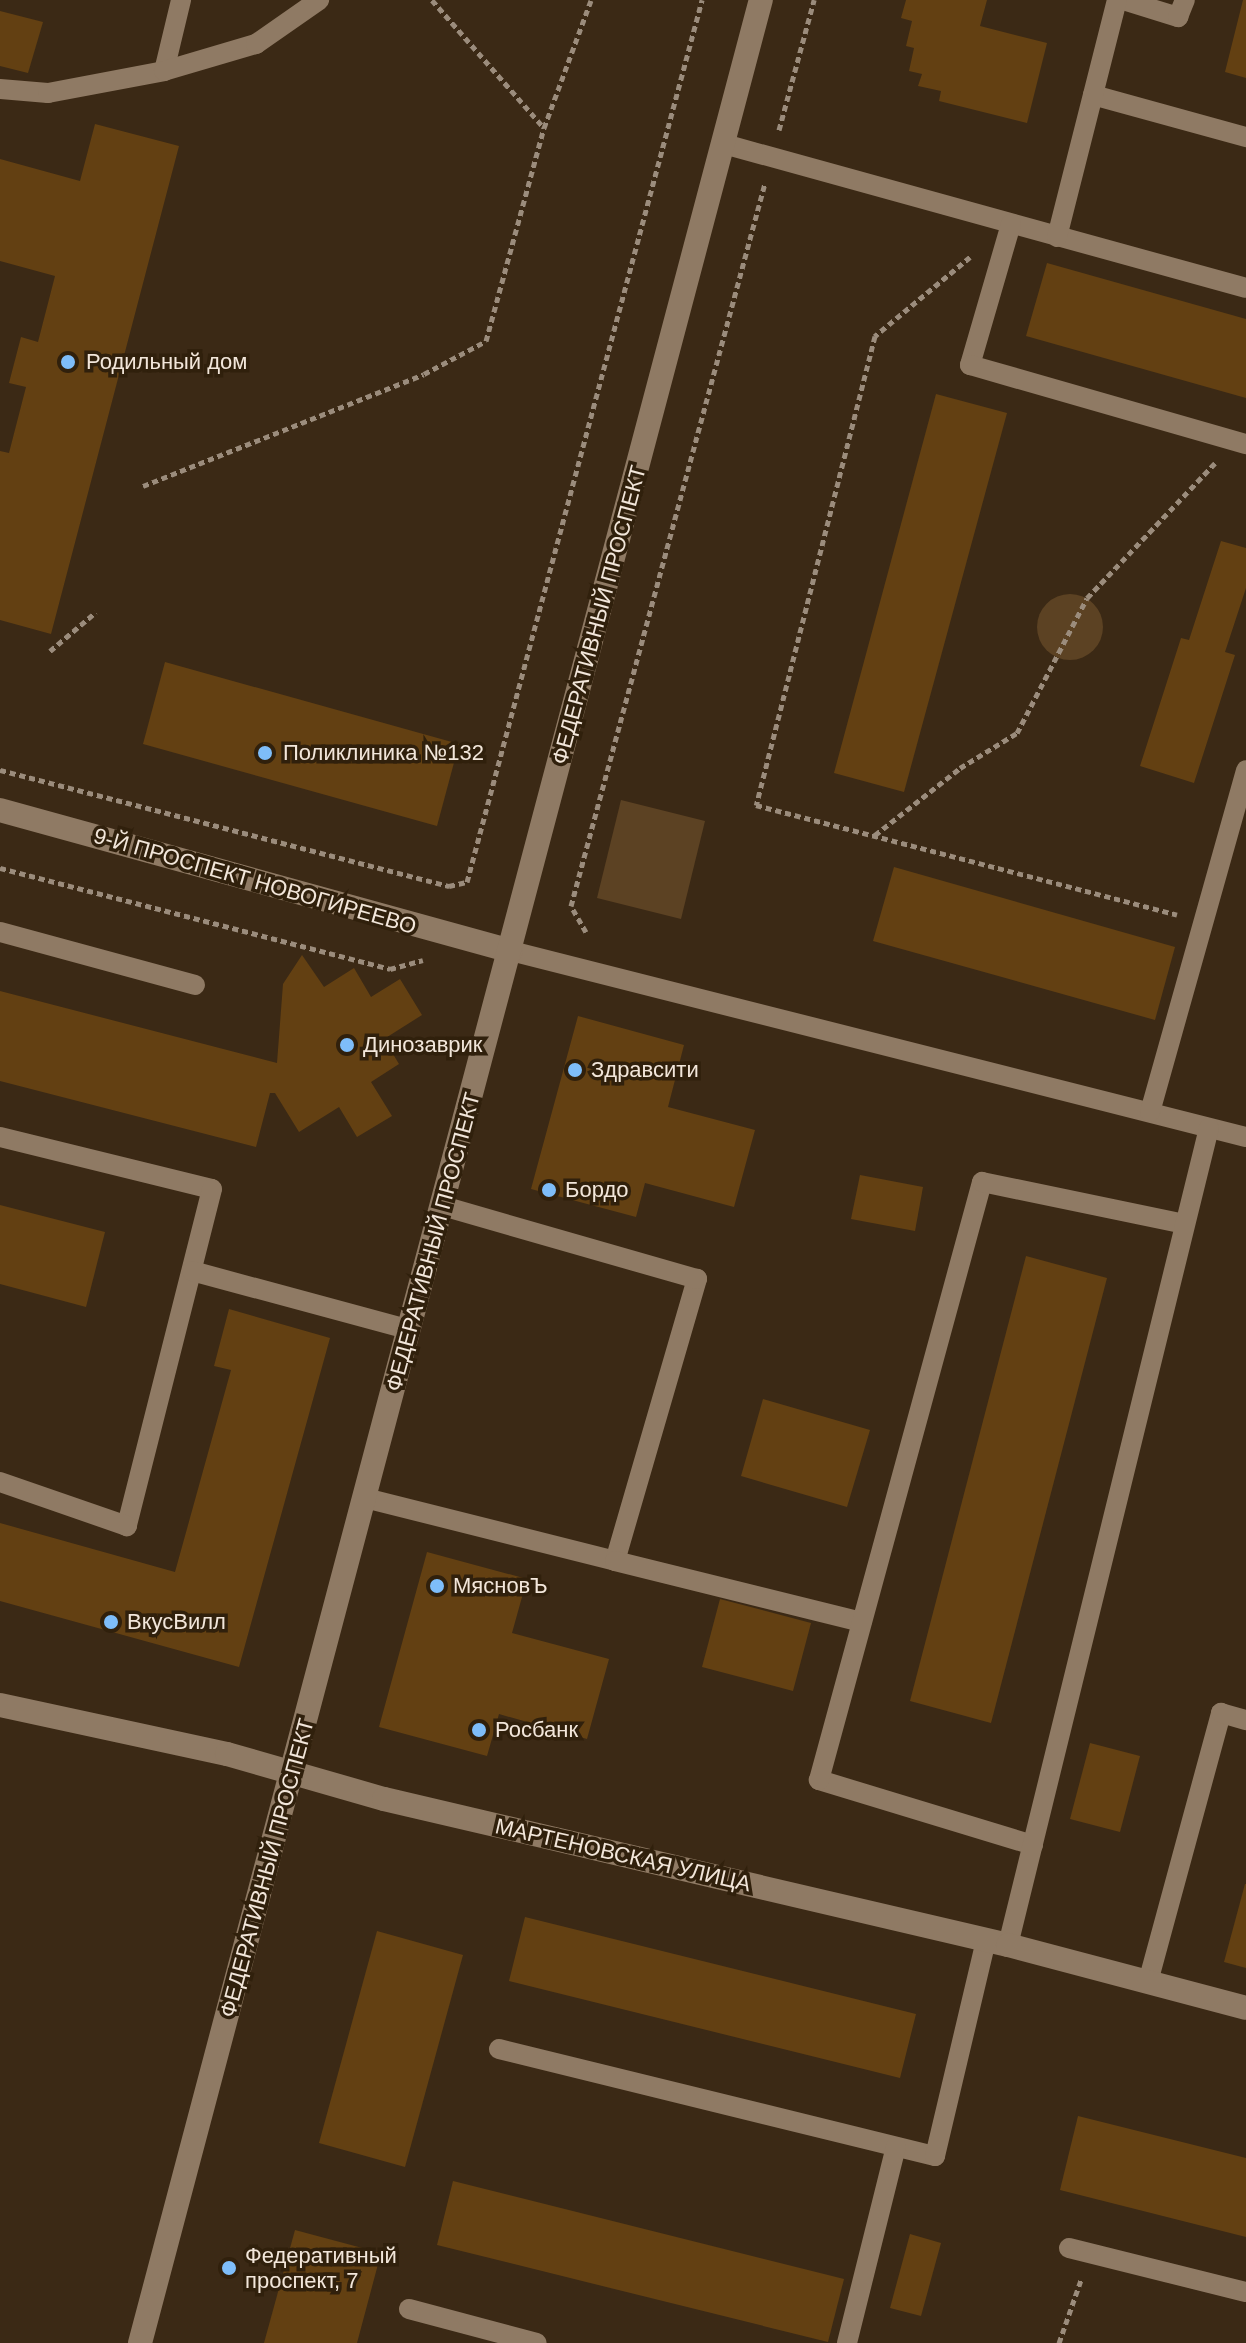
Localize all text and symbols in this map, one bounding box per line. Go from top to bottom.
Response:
place label: Родильный дом [86,349,247,375]
marker: Родильный дом [57,351,79,373]
street label: ФЕДЕРАТИВНЫЙ ПРОСПЕКТ [546,463,652,767]
place label: Поликлиника №132 [283,740,484,766]
marker: Поликлиника №132 [254,742,276,764]
street label: 9-Й ПРОСПЕКТ НОВОГИРЕЕВО [91,822,419,940]
place label: Динозаврик [363,1032,482,1058]
marker: Динозаврик [338,1036,356,1054]
place label: Здравсити [591,1057,699,1083]
marker: Здравсити [566,1061,584,1079]
street label: ФЕДЕРАТИВНЫЙ ПРОСПЕКТ [380,1090,486,1394]
place label: Бордо [565,1177,628,1203]
marker: Бордо [540,1181,558,1199]
place label: МясновЪ [453,1573,548,1599]
marker: МясновЪ [428,1577,446,1595]
place label: ВкусВилл [127,1609,226,1635]
marker: ВкусВилл [102,1613,120,1631]
street label: ФЕДЕРАТИВНЫЙ ПРОСПЕКТ [214,1716,320,2020]
place label: Росбанк [495,1717,578,1743]
marker: Росбанк [470,1721,488,1739]
street label: МАРТЕНОВСКАЯ УЛИЦА [493,1813,753,1897]
place label: Федеративный проспект, 7 [245,2242,397,2294]
marker: Федеративный проспект, 7 [220,2259,238,2277]

